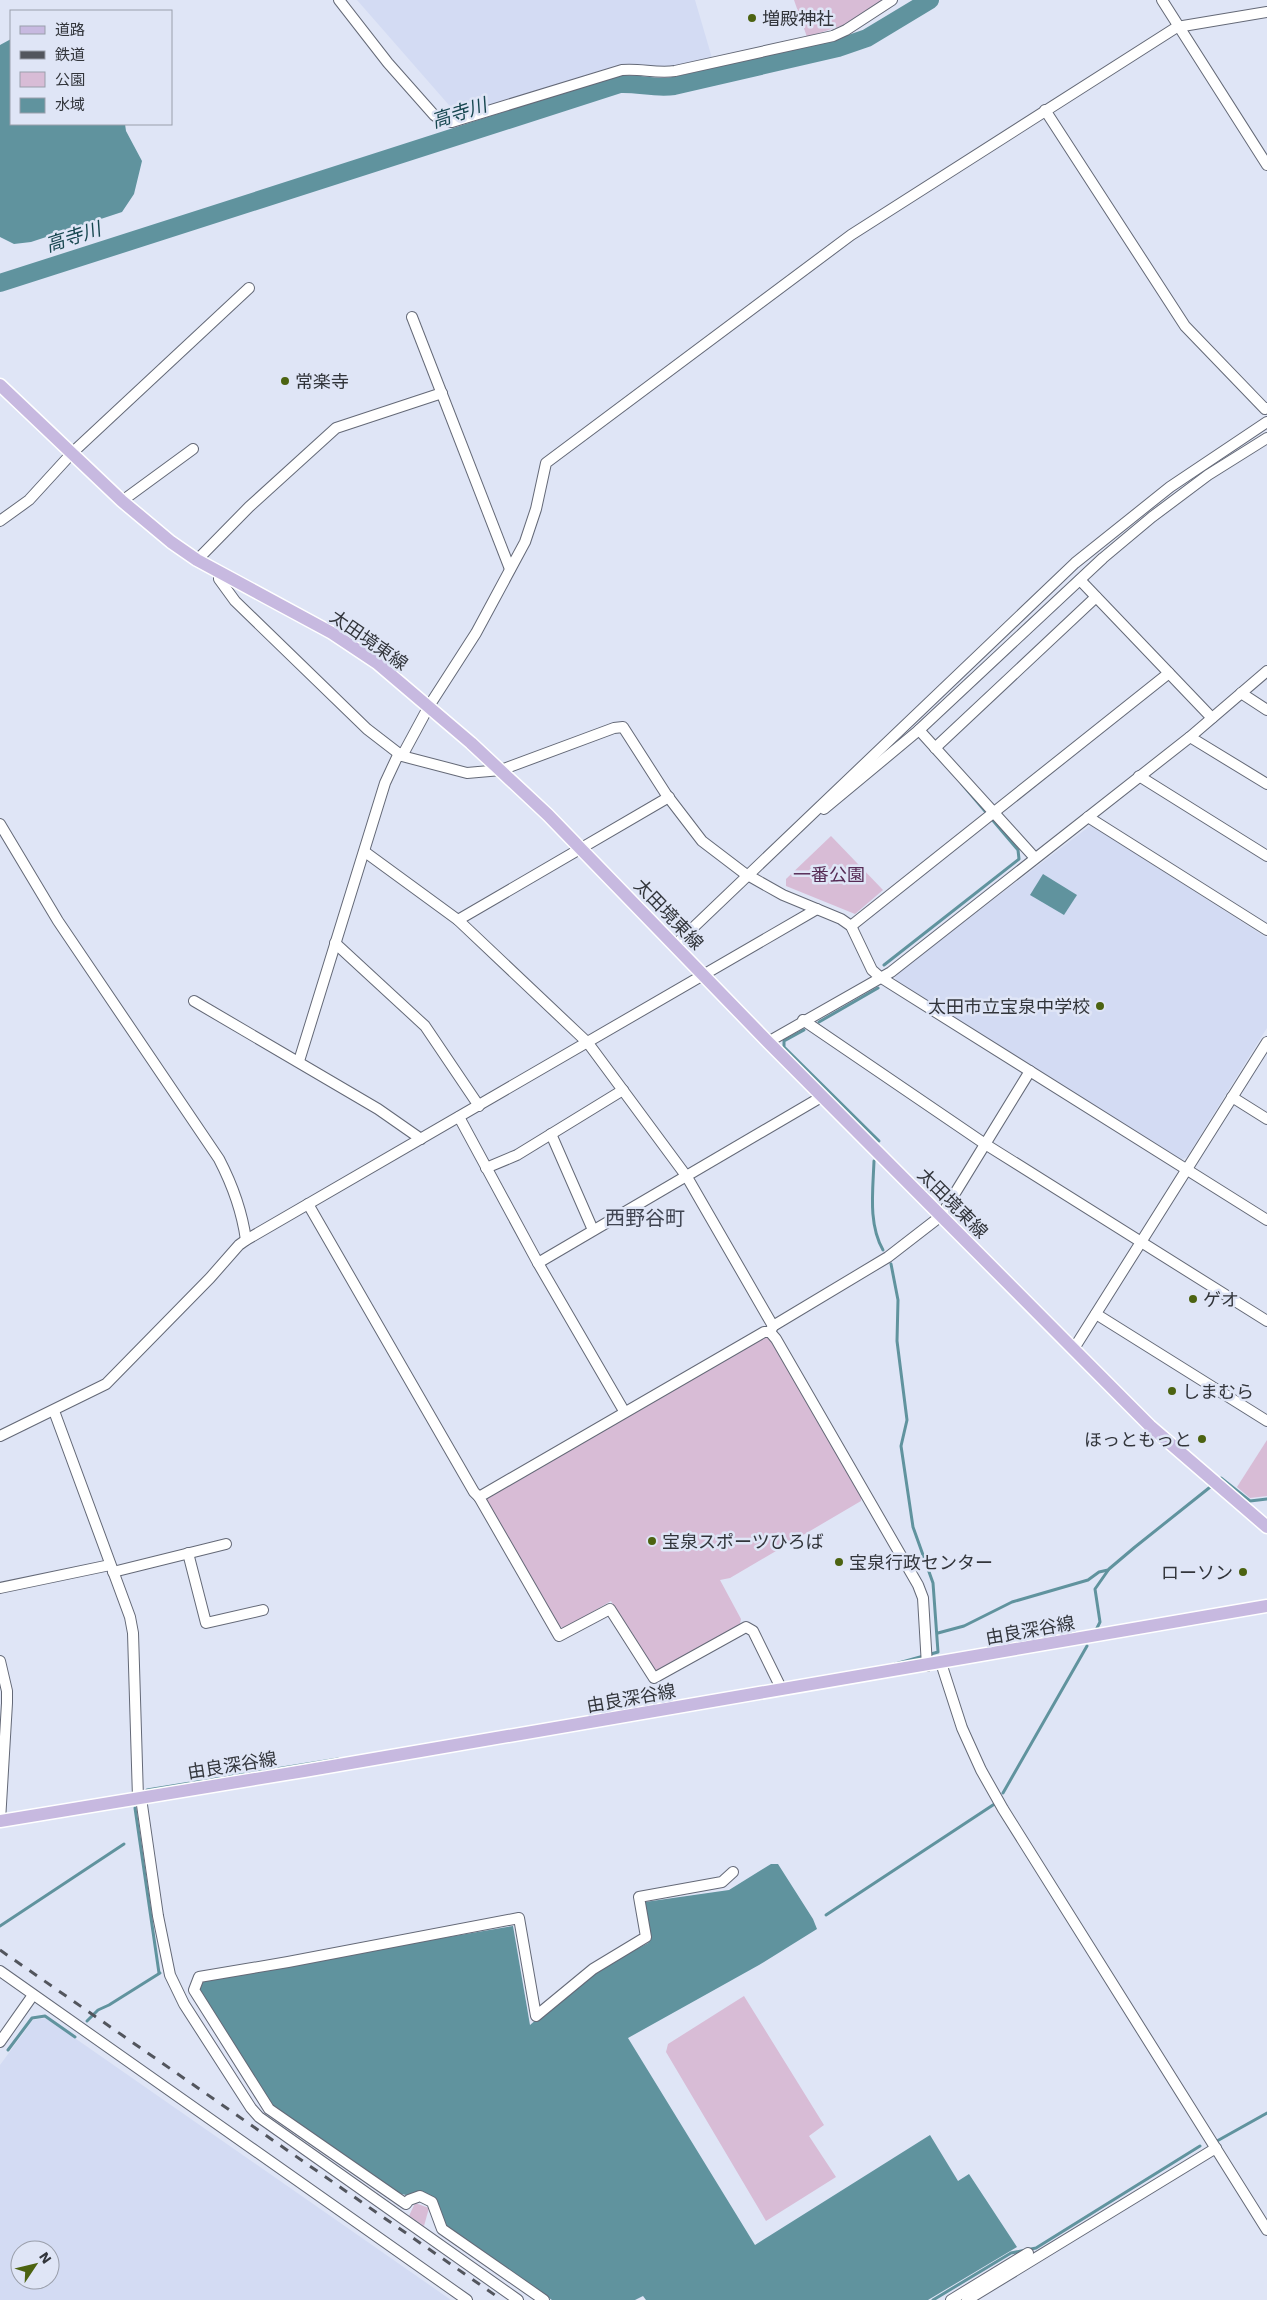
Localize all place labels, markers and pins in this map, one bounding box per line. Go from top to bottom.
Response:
place label: 増殿神社 [762,8,834,29]
marker: 増殿神社 [746,12,758,24]
place label: 常楽寺 [295,371,349,392]
marker: 常楽寺 [279,375,291,387]
place label: 太田市立宝泉中学校 [928,996,1090,1017]
marker: 太田市立宝泉中学校 [1094,1000,1106,1012]
place label: ゲオ [1203,1289,1239,1310]
marker: ゲオ [1187,1293,1199,1305]
place label: しまむら [1182,1381,1254,1402]
marker: しまむら [1166,1385,1178,1397]
place label: ほっともっと [1084,1429,1192,1450]
marker: ほっともっと [1196,1433,1208,1445]
place label: 宝泉スポーツひろば [662,1531,824,1552]
marker: 宝泉スポーツひろば [646,1535,658,1547]
place label: 宝泉行政センター [849,1552,993,1573]
marker: 宝泉行政センター [833,1556,845,1568]
place label: ローソン [1161,1562,1233,1583]
marker: ローソン [1237,1566,1249,1578]

